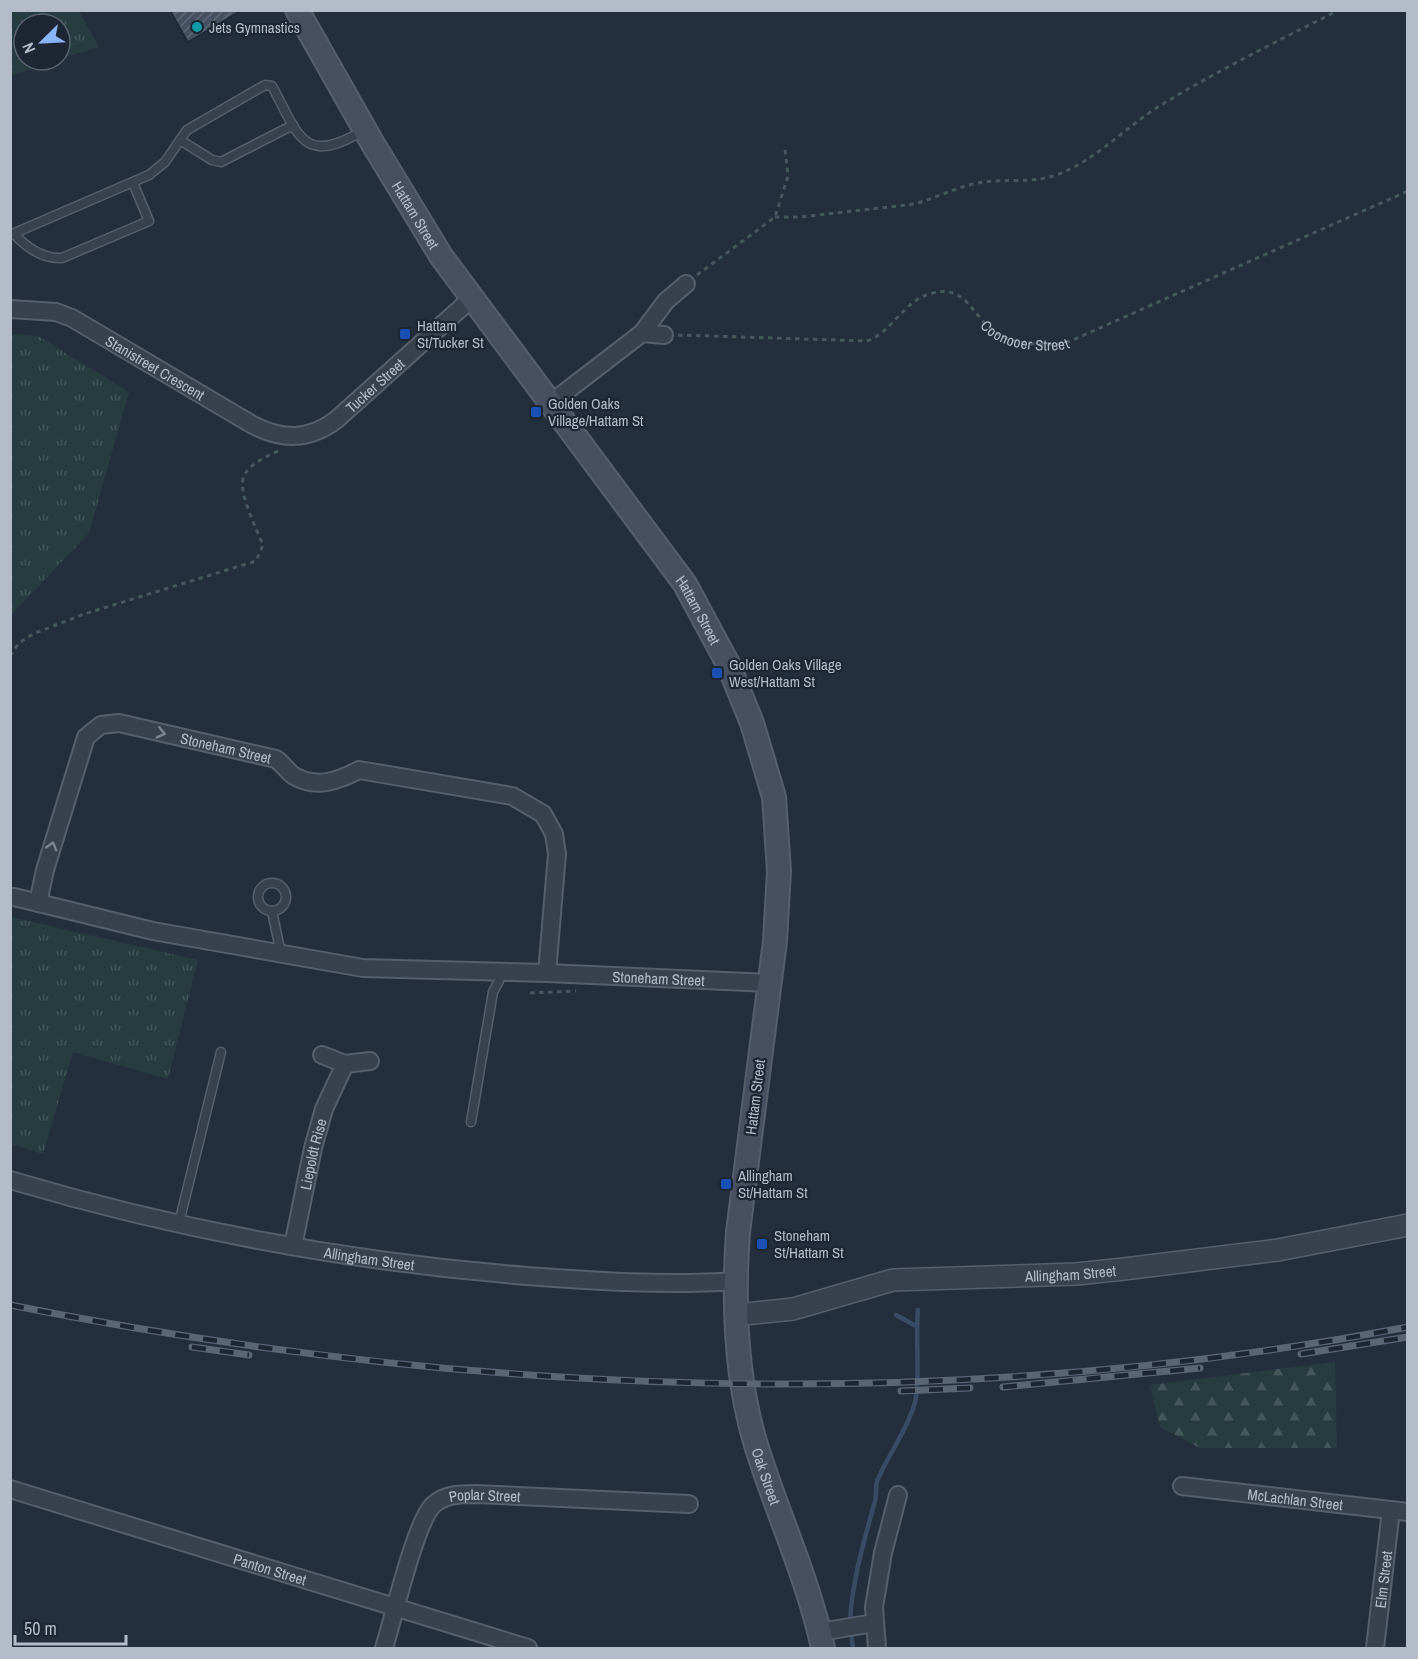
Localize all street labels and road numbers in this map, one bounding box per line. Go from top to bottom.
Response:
street label: Hattam Street [387,177,445,253]
street label: Coonooer Street [976,315,1073,355]
street label: Stanistreet Crescent [102,330,209,405]
street label: Tucker Street [341,353,409,417]
street label: Hattam Street [671,571,726,649]
street label: Stoneham Street [179,727,274,768]
street label: Stoneham Street [612,965,706,991]
street label: Hattam Street [740,1057,770,1136]
street label: Liepoldt Rise [294,1116,331,1192]
street label: Allingham Street [322,1241,416,1275]
street label: Allingham Street [1024,1259,1117,1286]
street label: Oak Street [747,1445,786,1508]
street label: Poplar Street [447,1483,522,1507]
street label: McLachlan Street [1246,1483,1345,1515]
street label: Panton Street [231,1548,310,1590]
street label: Elm Street [1369,1549,1397,1609]

